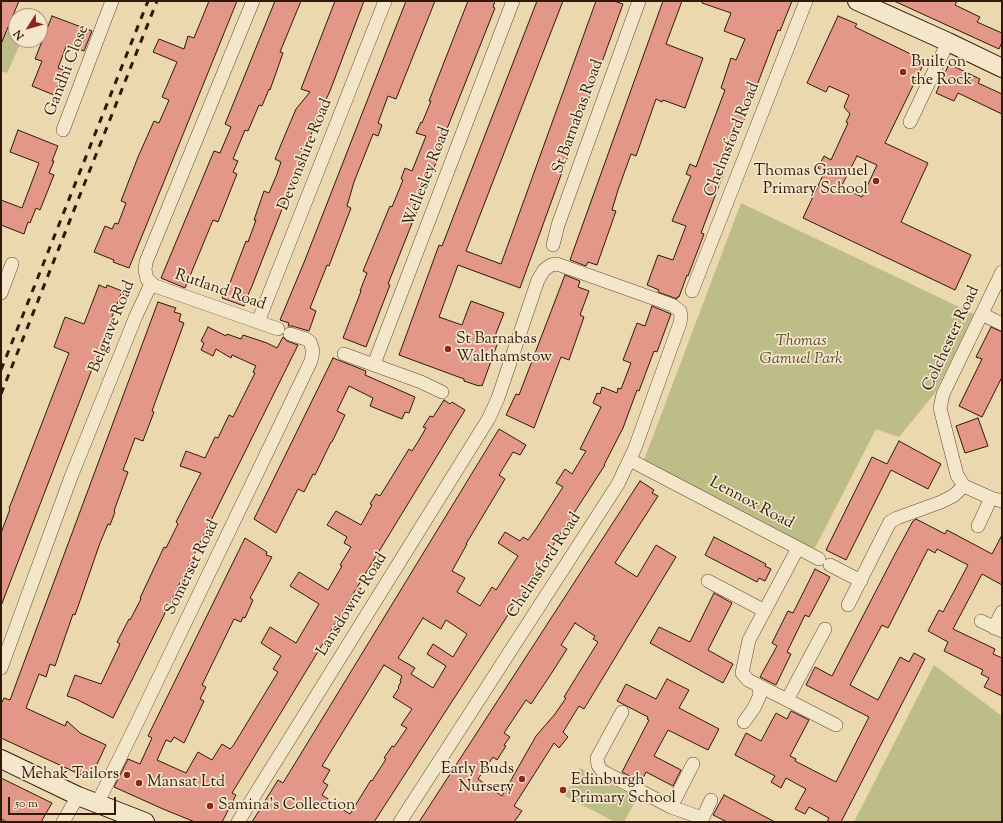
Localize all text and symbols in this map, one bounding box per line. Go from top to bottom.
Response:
north arrow [8,8,48,48]
street label: Gandhi Close [42,23,94,119]
text: N [10,26,28,43]
place label: Built on the Rock [911,53,972,91]
street label: St Barnabas Road [549,57,609,177]
marker: Built on the Rock [898,67,908,77]
street label: Chelmsford Road [701,80,765,200]
street label: Devonshire Road [275,96,337,214]
street label: Wellesley Road [400,125,456,229]
place label: Thomas Gamuel Primary School [754,162,868,200]
marker: Thomas Gamuel Primary School [871,176,881,186]
street label: Rutland Road [172,266,268,316]
street label: Belgrave Road [86,278,140,376]
street label: Colchester Road [919,283,985,395]
place label: St Barnabas Walthamstow [456,330,552,368]
park label: Thomas Gamuel Park [759,332,843,370]
marker: St Barnabas Walthamstow [443,344,453,354]
street label: Lennox Road [706,474,796,534]
street label: Chelmsford Road [504,510,586,622]
street label: Somerset Road [162,517,224,619]
street label: Lansdowne Road [314,550,392,660]
place label: Early Buds Nursery [441,760,514,798]
place label: Mehak Tailors [21,765,119,785]
marker: Mehak Tailors [122,770,132,780]
place label: Edinburgh Primary School [571,771,676,809]
place label: Mansat Ltd [147,773,225,793]
marker: Early Buds Nursery [517,774,527,784]
marker: Mansat Ltd [134,778,144,788]
marker: Edinburgh Primary School [558,785,568,795]
scale bar [10,789,118,815]
text: 50 m [15,795,38,813]
place label: Samina's Collection [218,796,355,816]
marker: Samina's Collection [205,801,215,811]

